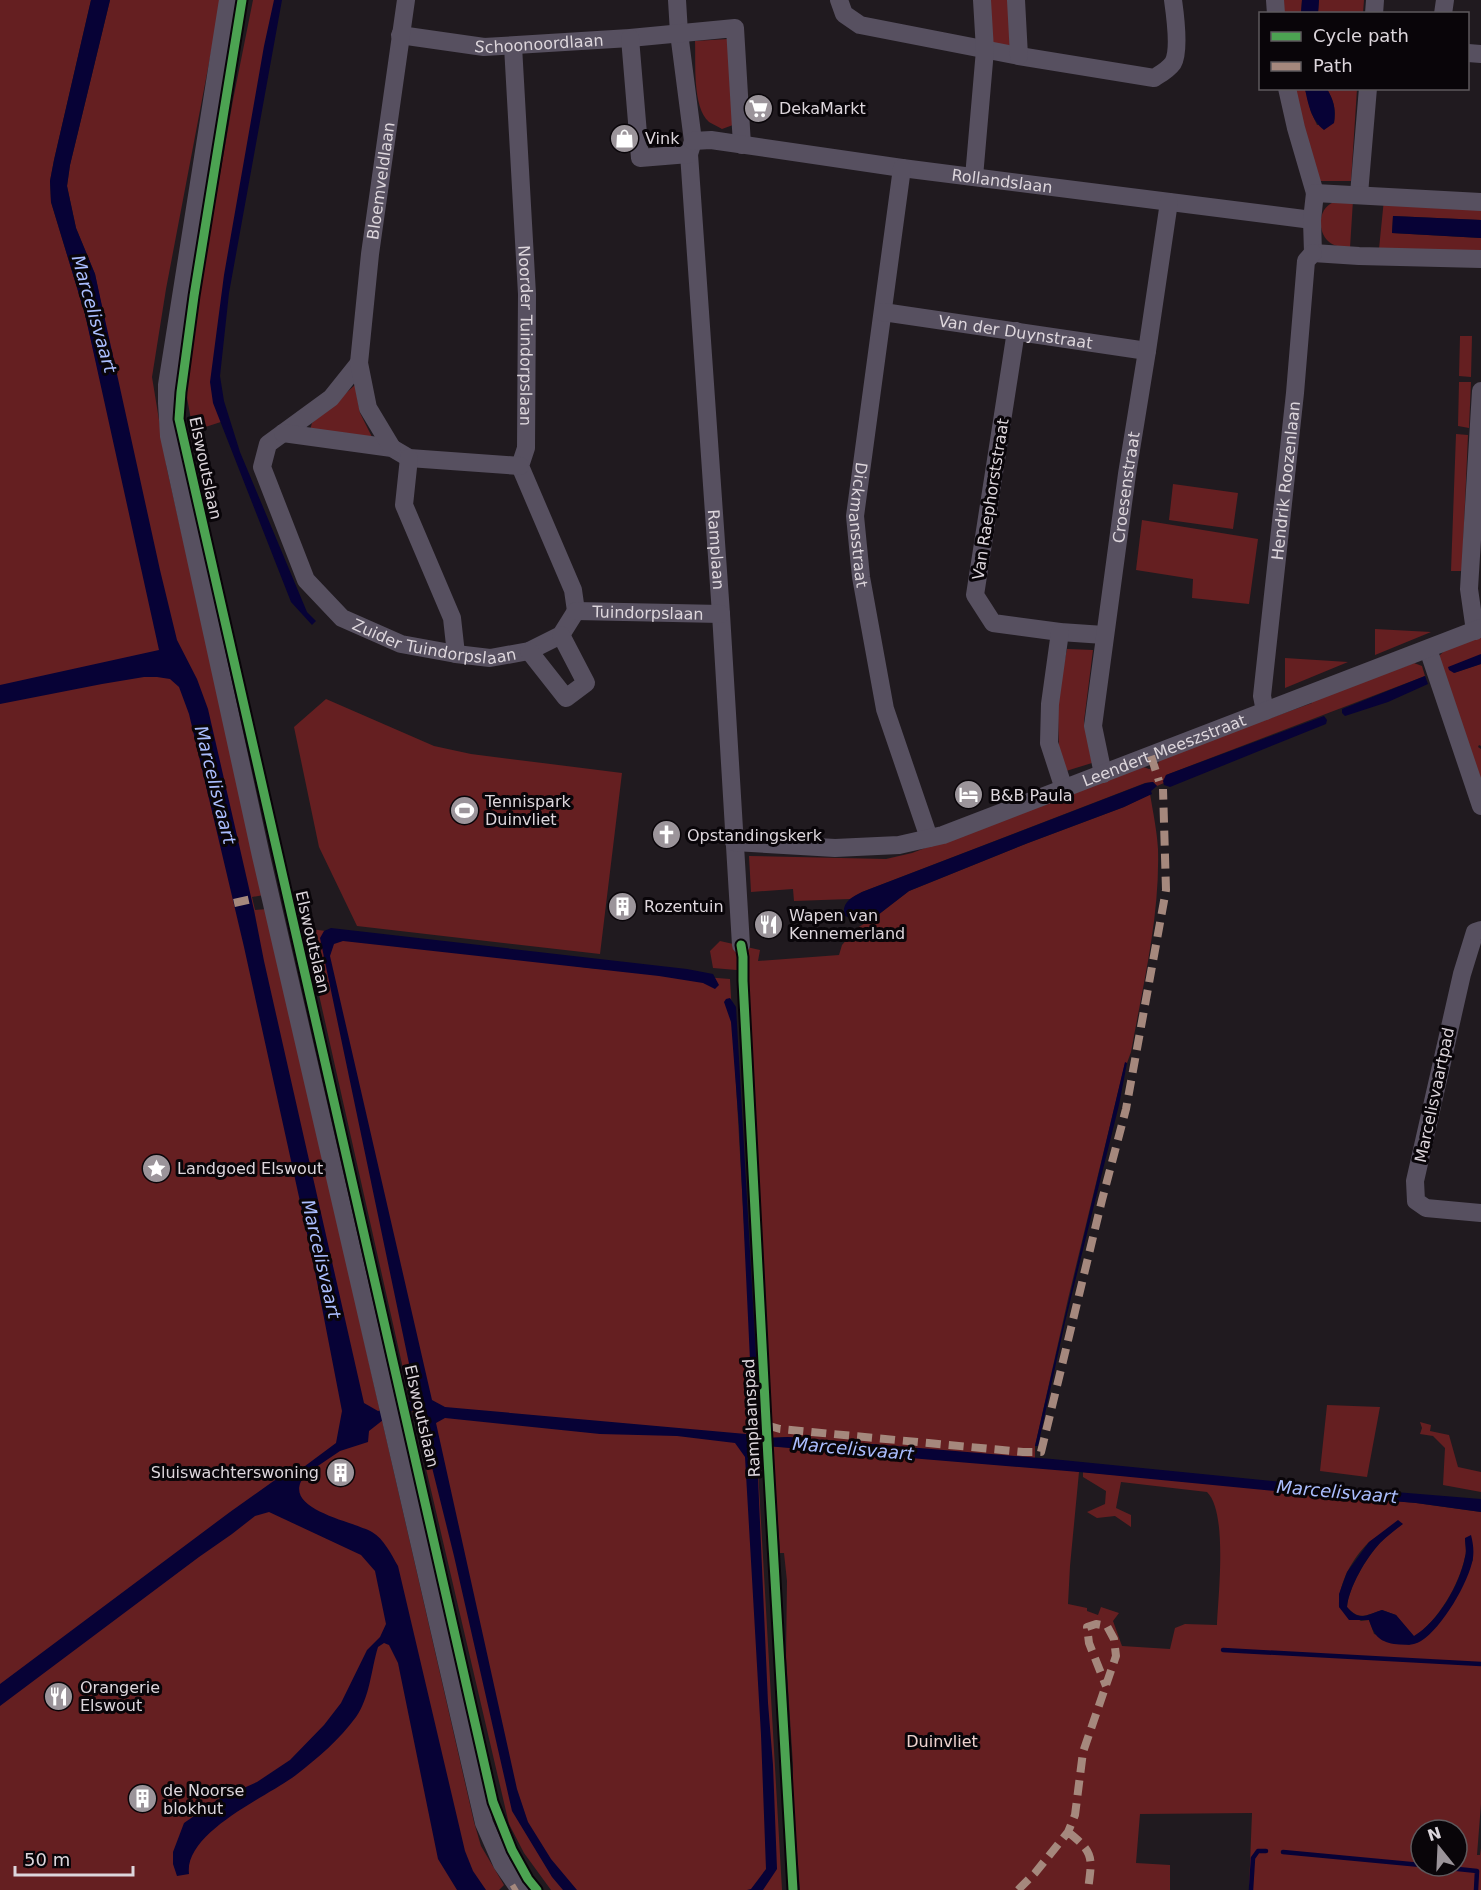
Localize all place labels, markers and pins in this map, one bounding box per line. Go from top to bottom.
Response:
supermarket icon: DekaMarkt [742,92,774,124]
place label: DekaMarkt [779,99,866,118]
shop icon: Vink [608,122,640,154]
place label: Vink [645,129,680,148]
hotel icon: B&B Paula [953,779,985,811]
place label: B&B Paula [990,786,1073,805]
place label: Tennispark Duinvliet [484,792,572,829]
sports icon: Tennispark Duinvliet [448,794,480,826]
church icon: Opstandingskerk [650,819,682,851]
place label: Opstandingskerk [687,826,823,845]
building icon: Rozentuin [607,890,639,922]
place label: Rozentuin [644,897,724,916]
place label: Wapen van Kennemerland [789,906,905,943]
restaurant icon: Wapen van Kennemerland [752,908,784,940]
place icon: Landgoed Elswout [140,1152,172,1184]
place label: Landgoed Elswout [177,1159,323,1178]
building icon: Sluiswachterswoning [324,1456,356,1488]
place label: Sluiswachterswoning [151,1463,319,1482]
place label: Orangerie Elswout [80,1678,160,1715]
restaurant icon: Orangerie Elswout [43,1680,75,1712]
place label: de Noorse blokhut [163,1781,244,1818]
building icon: de Noorse blokhut [126,1783,158,1815]

